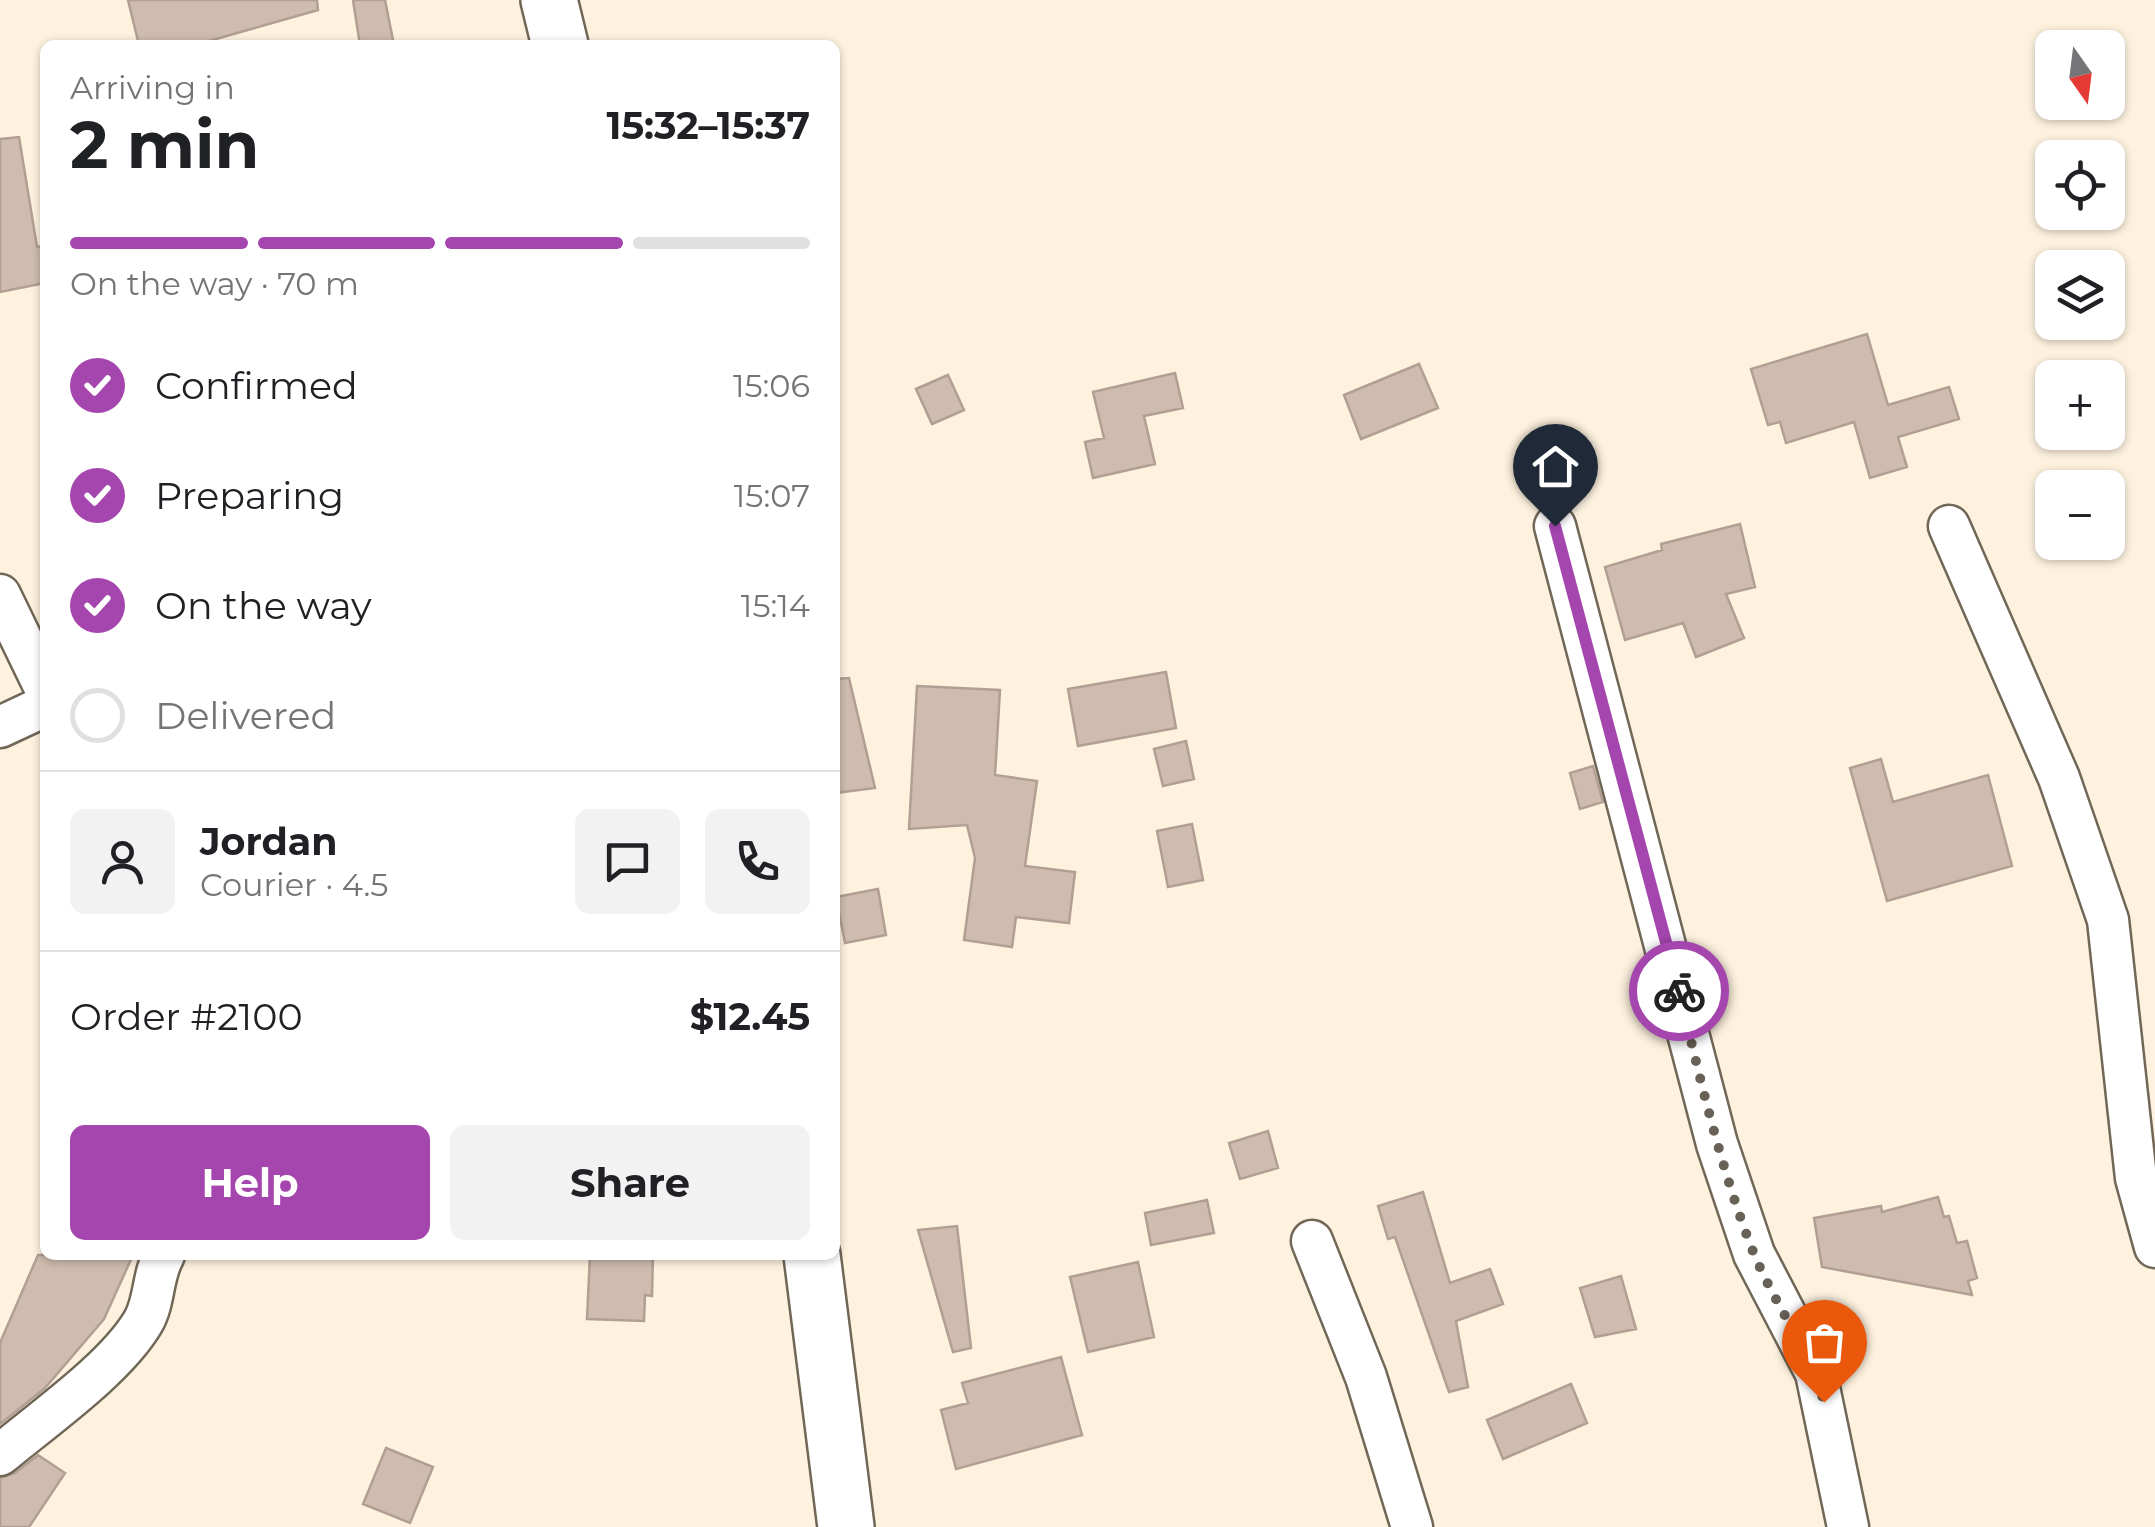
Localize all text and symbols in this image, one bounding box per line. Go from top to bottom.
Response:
north arrow [2035,30,2125,120]
map controls [2035,30,2125,560]
text: Arriving in [70,68,235,107]
text: 15:32–15:37 [607,102,810,149]
text: 2 min [70,105,259,184]
button: locate [2035,140,2125,230]
button: layers [2035,250,2125,340]
text: On the way · 70 m [70,264,359,303]
icon: check [70,358,125,413]
button: + [2035,360,2125,450]
text: Confirmed [155,362,358,409]
text: 15:06 [733,366,810,405]
pin [1513,424,1598,527]
icon: home [1528,439,1583,494]
icon: check [70,468,125,523]
button: − [2035,470,2125,560]
text: Preparing [155,472,344,519]
text: 15:07 [734,476,810,515]
icon: check [70,578,125,633]
text: On the way [155,582,372,629]
text: 15:14 [741,586,810,625]
text: Delivered [155,692,336,739]
button: person [70,809,175,914]
button: chat [575,809,680,914]
button: phone [705,809,810,914]
text: Jordan [200,818,338,865]
text: Courier · 4.5 [200,865,388,904]
courier [1629,941,1729,1041]
icon: bike [1652,964,1707,1019]
text: Order #2100 [70,993,303,1040]
text: $12.45 [690,993,810,1040]
button: Help [70,1125,430,1240]
button: Share [450,1125,810,1240]
pin [1782,1300,1867,1403]
icon: bag [1797,1315,1852,1370]

